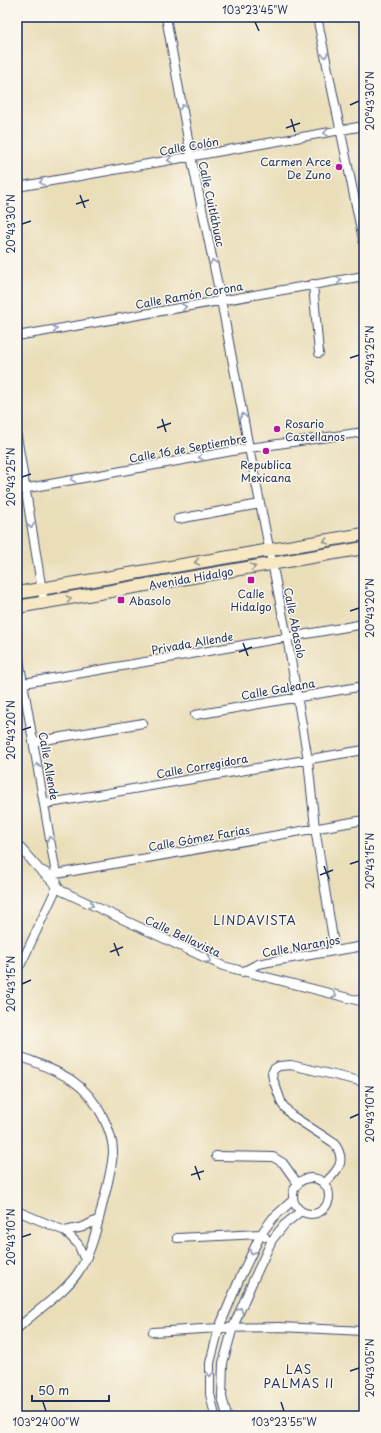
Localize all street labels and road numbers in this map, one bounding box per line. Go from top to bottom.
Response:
street label: Calle Colón [158,132,220,160]
street label: Calle Cuitláhuac [195,160,229,249]
street label: Calle Ramón Corona [134,277,244,313]
street label: Calle 16 de Septiembre [128,429,248,467]
street label: Avenida Hidalgo [147,562,235,594]
street label: Calle Abasolo [280,586,310,660]
street label: Privada Allende [150,627,235,659]
street label: Calle Galeana [240,674,316,704]
street label: Calle Allende [35,731,63,801]
street label: Calle Corregidora [155,750,249,782]
street label: Calle Gómez Farías [147,821,251,855]
street label: Calle Bellavista [142,911,224,961]
street label: Calle Naranjos [261,931,341,961]

